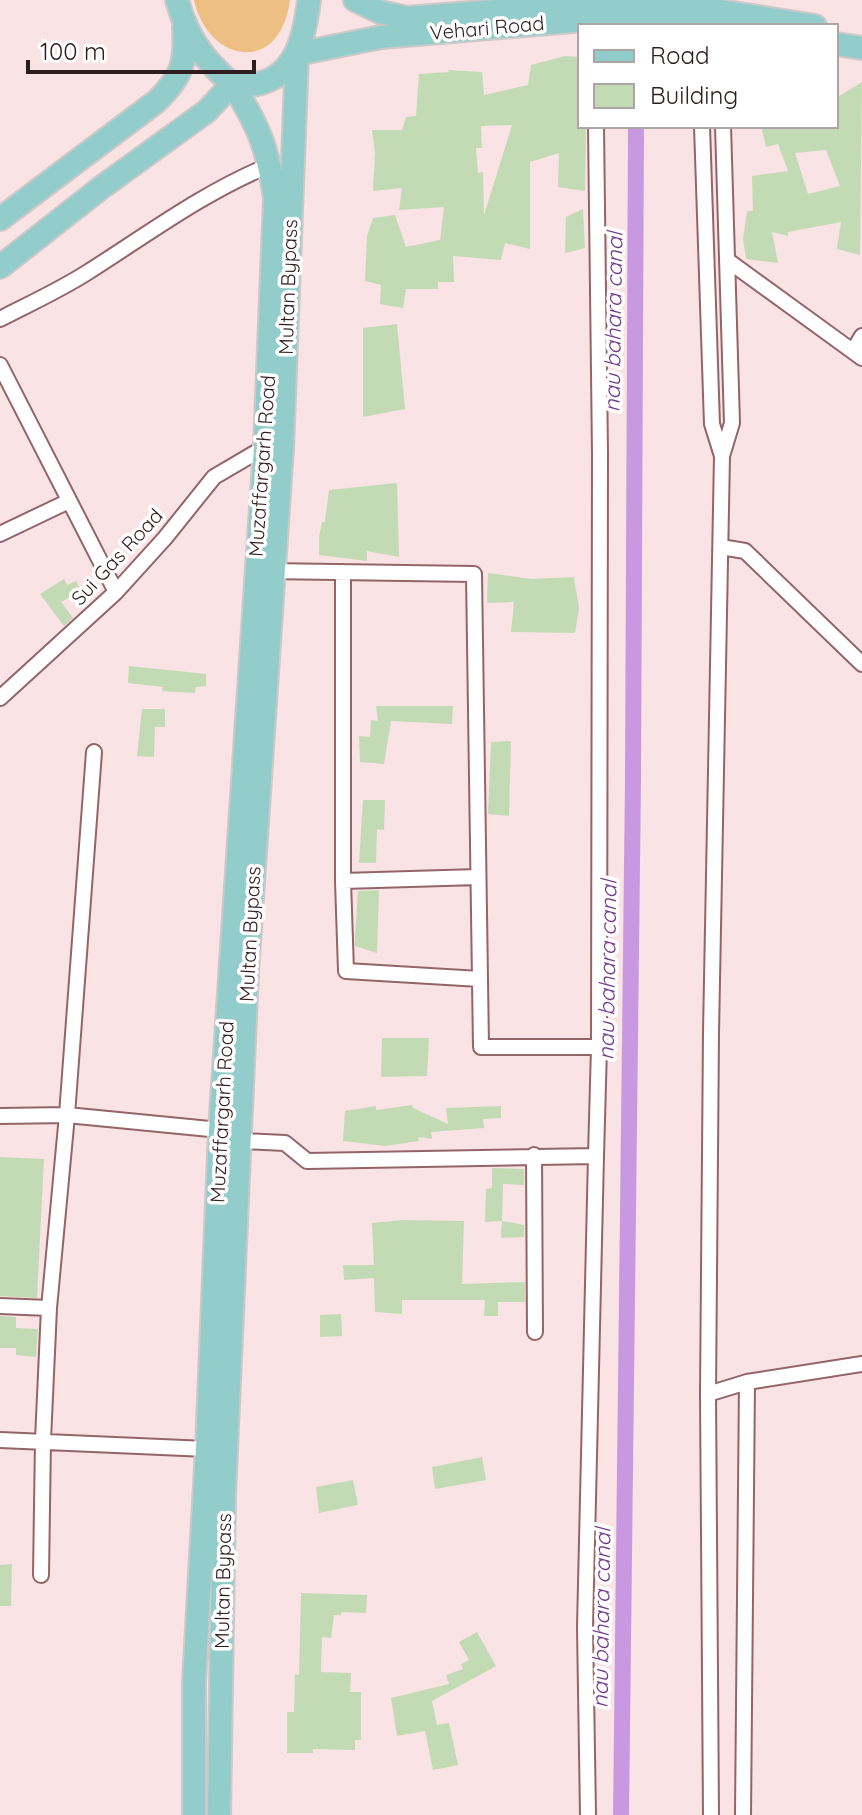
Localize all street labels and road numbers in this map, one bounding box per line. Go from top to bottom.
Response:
street label: Vehari Road [429,10,545,45]
street label: Multan Bypass [273,219,302,355]
street label: Muzaffargarh Road [243,374,280,558]
street label: Sui Gas Road [66,503,168,610]
street label: Multan Bypass [233,866,266,1002]
street label: Muzaffargarh Road [204,1020,239,1204]
street label: Multan Bypass [209,1513,236,1649]

